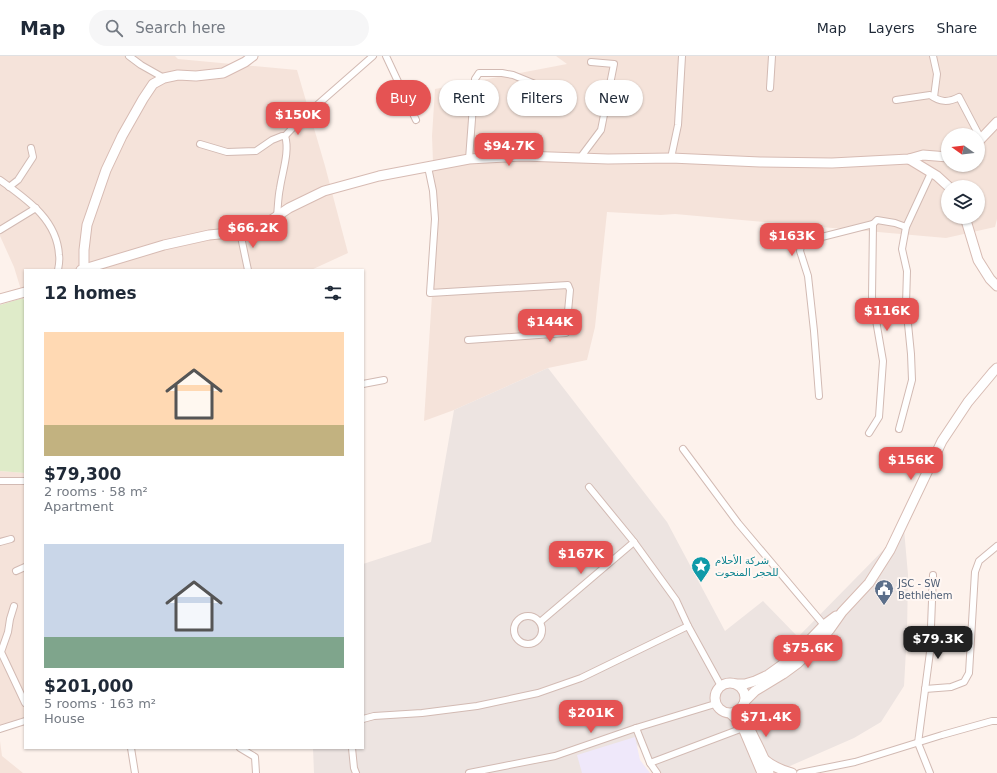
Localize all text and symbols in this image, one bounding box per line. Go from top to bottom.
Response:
search box [89,10,369,46]
text: Map [20,17,65,39]
icon: search [103,17,125,39]
text: Search here [135,19,225,37]
text: Map [817,20,846,36]
text: Layers [868,20,915,36]
text: Share [937,20,977,36]
chip: Buy [376,80,431,116]
chip: Rent [439,80,499,116]
chip: Filters [507,80,577,116]
chip: New [585,80,643,116]
pin: $150K [270,102,326,136]
text: $150K [275,107,321,122]
north arrow [941,128,985,172]
map controls [941,128,985,224]
pin: $94.7K [476,133,542,167]
text: $94.7K [483,138,535,153]
button: layers [941,180,985,224]
pin: $66.2K [220,215,286,249]
text: $66.2K [227,220,279,235]
pin: $163K [764,223,820,257]
text: $163K [769,228,815,243]
icon: filters [322,282,344,304]
text: 12 homes [44,283,137,303]
pin: $116K [859,298,915,332]
text: $116K [864,303,910,318]
pin: $144K [522,309,578,343]
text: $144K [527,314,573,329]
icon: home [158,358,230,430]
pin: $156K [883,447,939,481]
text: $156K [888,452,934,467]
text: $79,300 [44,464,121,484]
text: 2 rooms · 58 m² [44,484,148,499]
text: Apartment [44,499,114,514]
pin: $167K [553,541,609,575]
text: $167K [558,546,604,561]
place label: شركة الأحلام للحجر المنحوت [715,554,779,578]
place icon: شركة الأحلام للحجر المنحوت [690,555,712,583]
icon: home [158,570,230,642]
public building icon: JSC - SW Bethlehem [873,578,895,606]
place label: JSC - SW Bethlehem [897,578,952,601]
pin: $79.3K [905,626,971,660]
text: $79.3K [912,631,964,646]
pin: $75.6K [775,635,841,669]
text: $75.6K [782,640,834,655]
text: $201,000 [44,676,133,696]
text: 5 rooms · 163 m² [44,696,156,711]
pin: $201K [563,700,619,734]
pin: $71.4K [733,704,799,738]
text: $201K [568,705,614,720]
text: $71.4K [740,709,792,724]
text: House [44,711,85,726]

